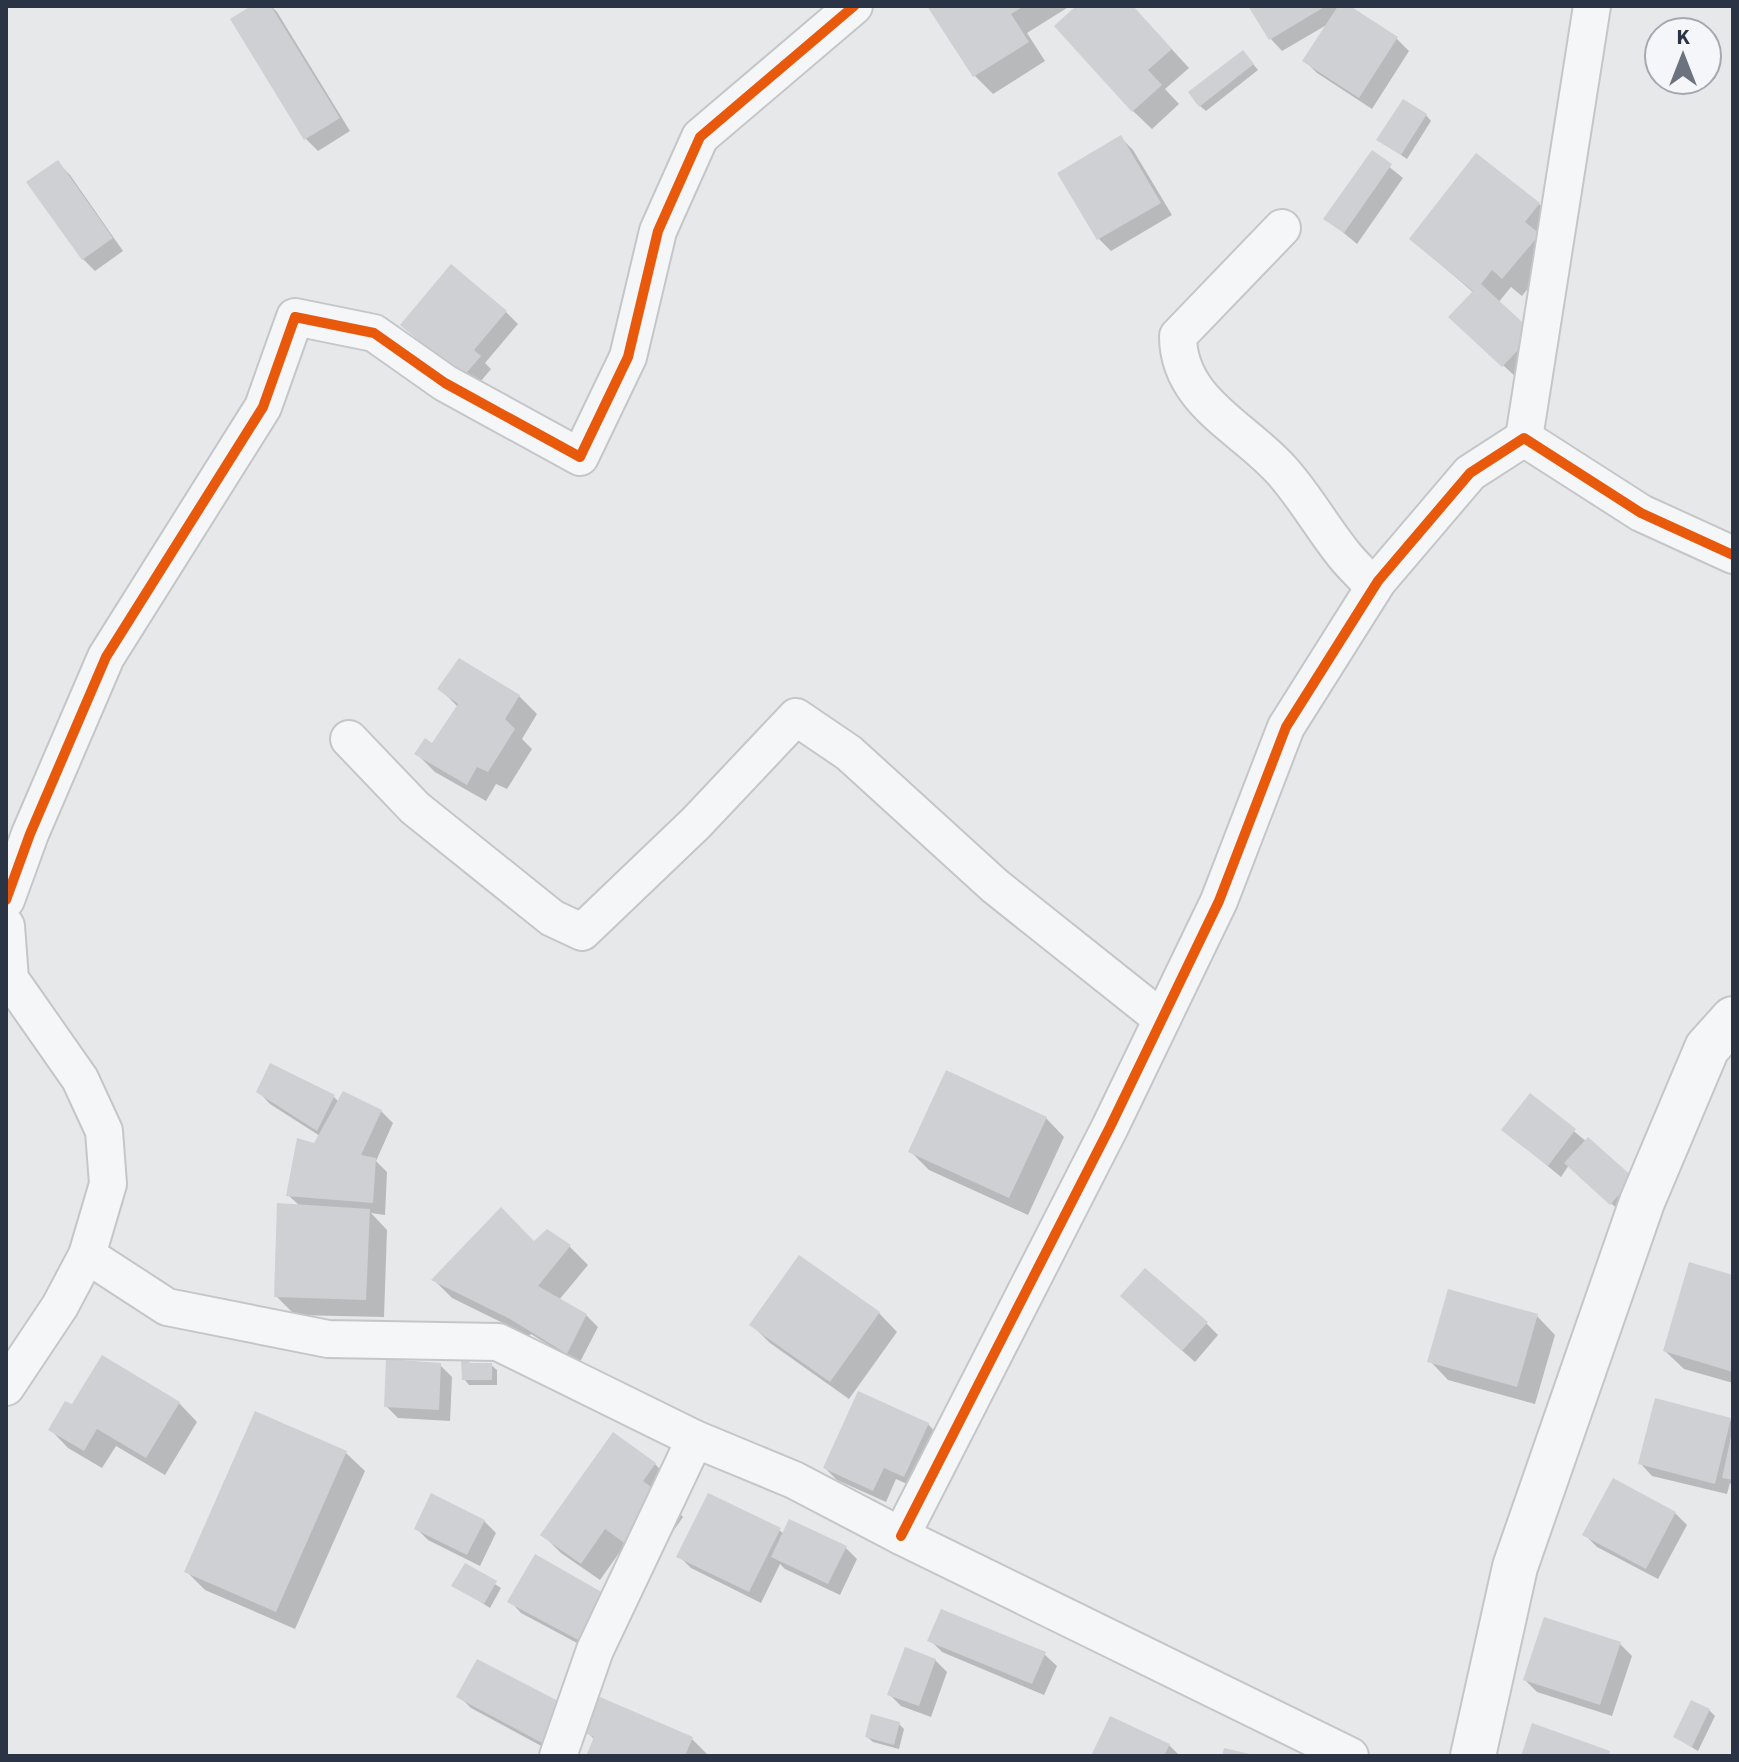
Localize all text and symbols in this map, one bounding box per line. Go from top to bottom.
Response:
north arrow [1643,16,1723,96]
text: K [1676,21,1690,53]

